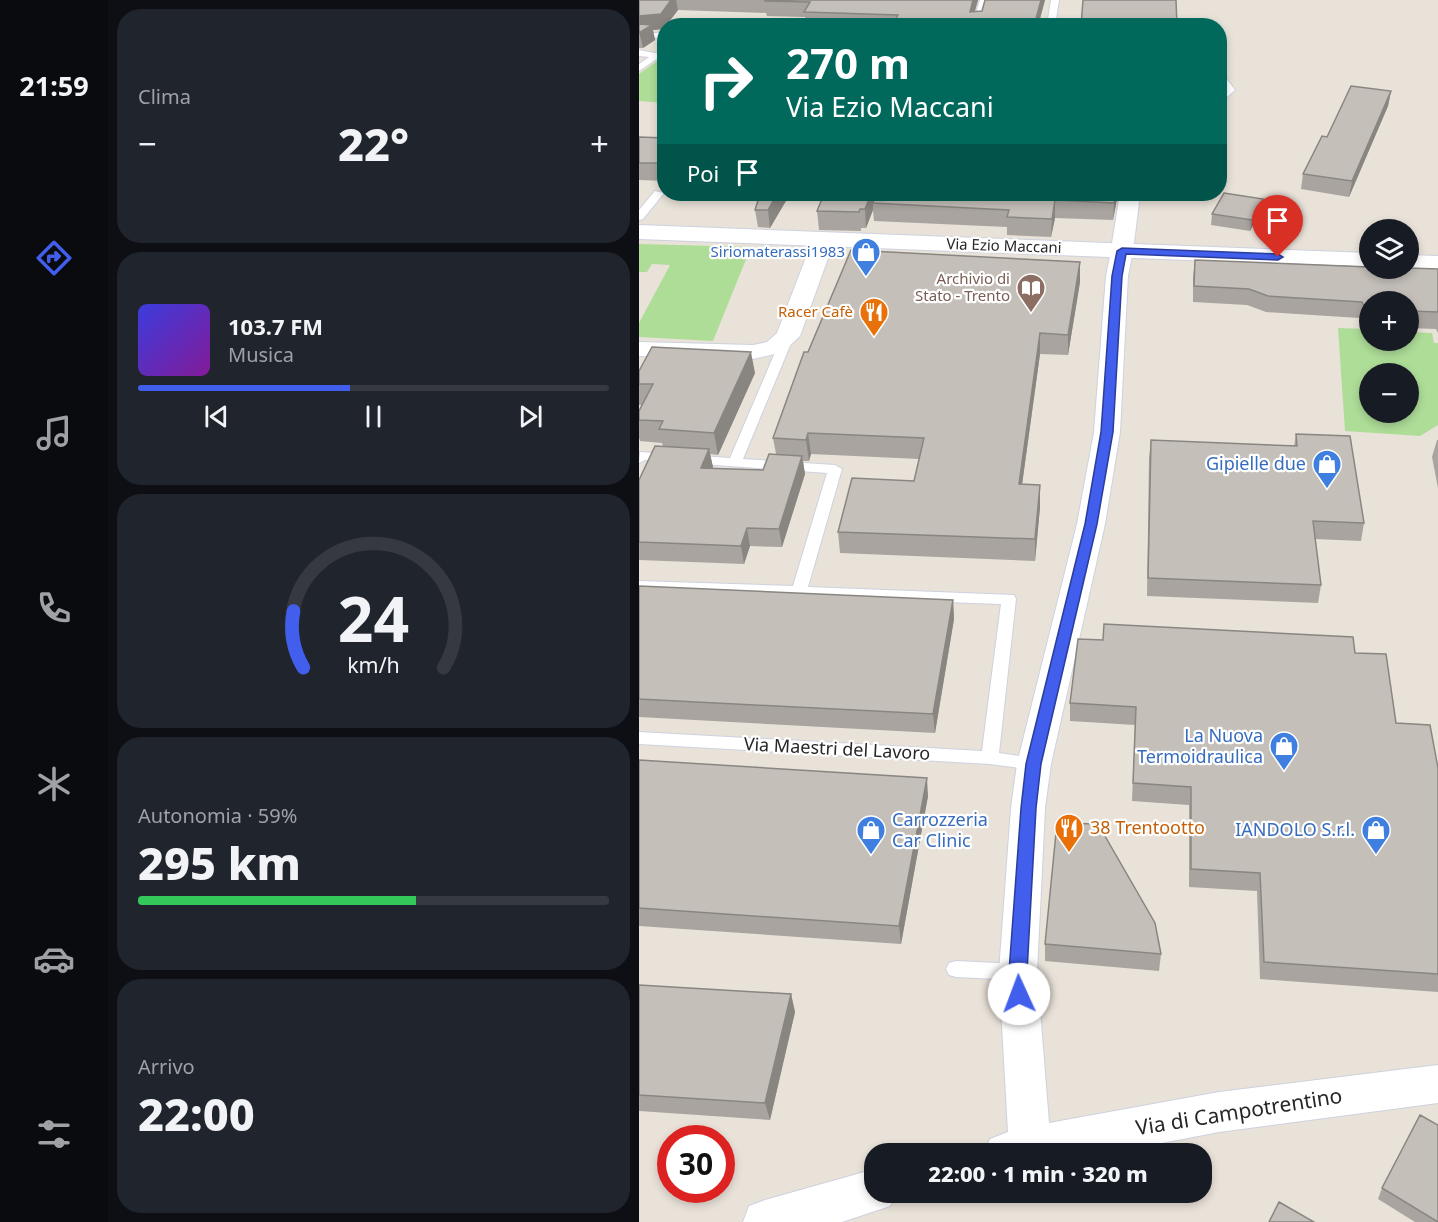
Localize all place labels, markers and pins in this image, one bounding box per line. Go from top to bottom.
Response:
pin [1252,195,1303,257]
shop icon: Siriomaterassi1983 [850,236,882,278]
place label: Siriomaterassi1983 [711,241,845,261]
place label: Archivio di Stato - Trento [915,268,1010,305]
library icon: Archivio di Stato - Trento [1015,272,1047,314]
restaurant icon: Racer Cafè [858,296,890,338]
place label: Racer Cafè [778,301,853,321]
shop icon: Gipielle due [1311,448,1343,490]
place label: Gipielle due [1206,451,1306,475]
place label: La Nuova Termoidraulica [1137,723,1263,768]
shop icon: La Nuova Termoidraulica [1268,730,1300,772]
place label: Carrozzeria Car Clinic [892,807,988,852]
restaurant icon: 38 Trentootto [1053,812,1085,854]
shop icon: Carrozzeria Car Clinic [855,814,887,856]
shop icon: IANDOLO S.r.l. [1360,814,1392,856]
place label: 38 Trentootto [1090,815,1205,839]
place label: IANDOLO S.r.l. [1235,817,1355,841]

